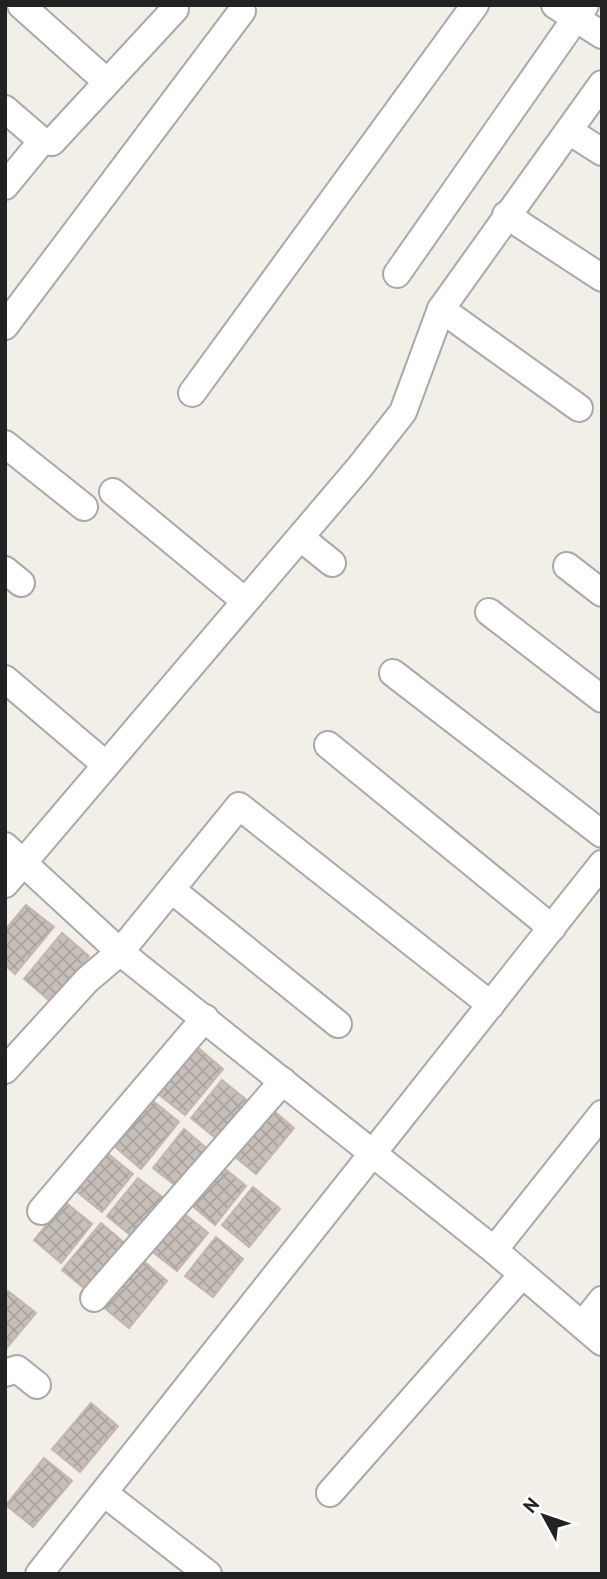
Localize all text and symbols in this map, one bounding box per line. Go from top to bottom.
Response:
north arrow [509,1481,579,1551]
text: N [518,1493,544,1518]

